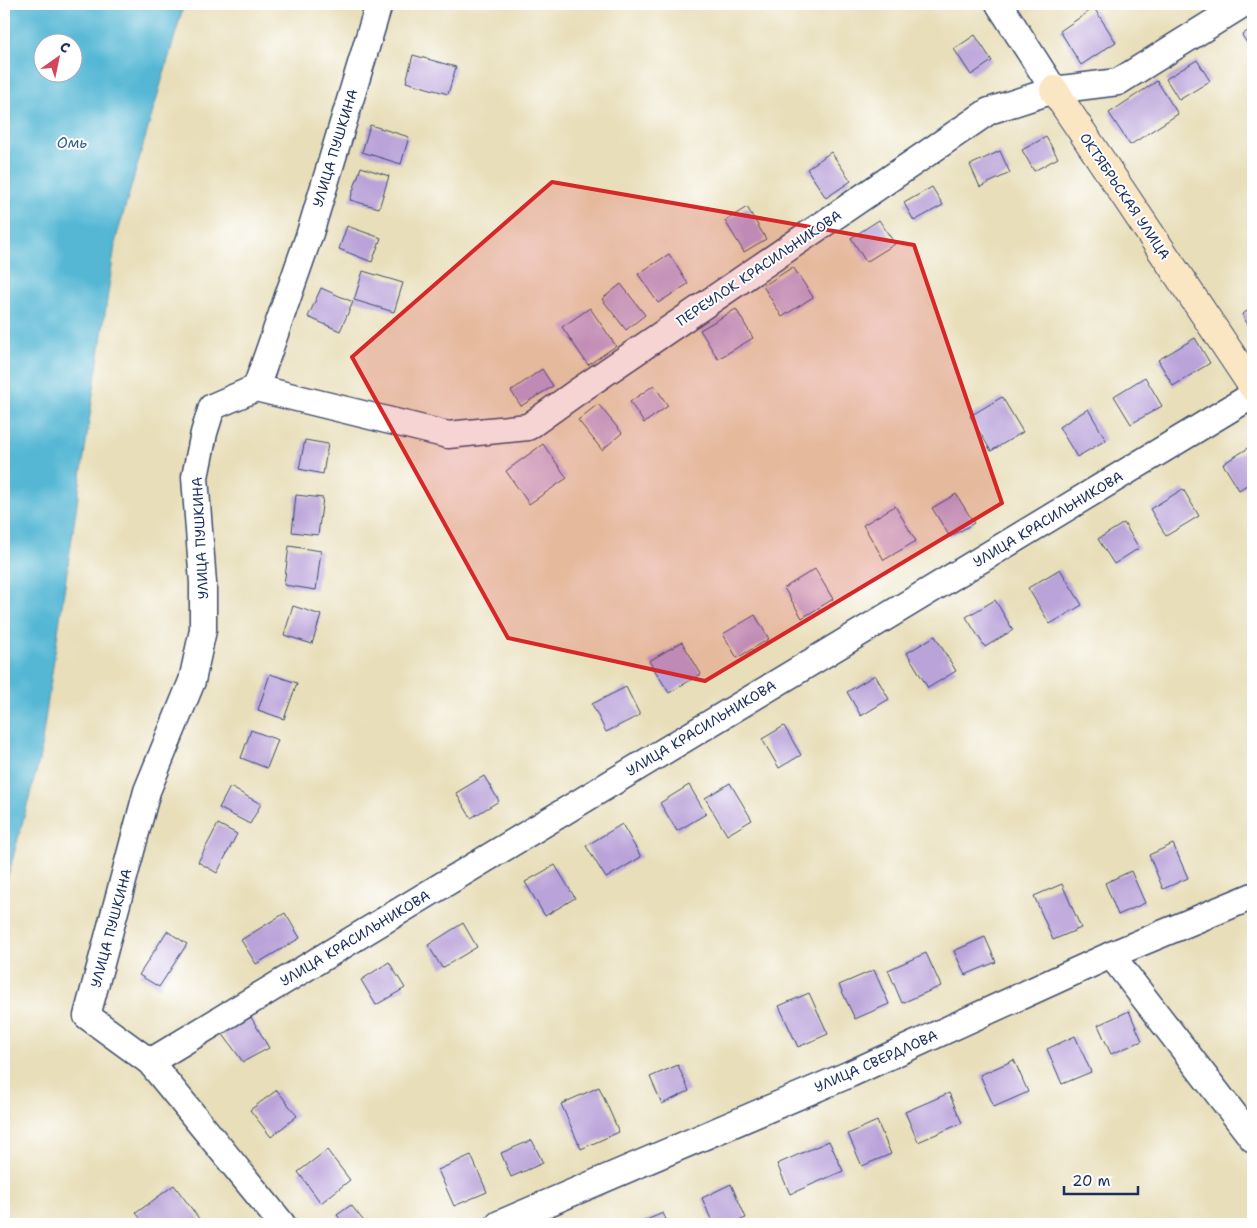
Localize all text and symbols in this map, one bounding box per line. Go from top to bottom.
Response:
north arrow [32,32,82,82]
text: С [57,37,74,57]
street label: УЛИЦА ПУШКИНА [308,87,362,209]
street label: ОКТЯБРЬСКАЯ УЛИЦА [1076,129,1174,263]
water label: Омь [57,133,87,153]
street label: ПЕРЕУЛОК КРАСИЛЬНИКОВА [673,206,845,330]
street label: УЛИЦА КРАСИЛЬНИКОВА [970,467,1126,571]
street label: УЛИЦА ПУШКИНА [188,476,212,600]
street label: УЛИЦА КРАСИЛЬНИКОВА [623,676,779,780]
street label: УЛИЦА ПУШКИНА [86,866,136,990]
street label: УЛИЦА КРАСИЛЬНИКОВА [277,886,433,990]
street label: УЛИЦА СВЕРДЛОВА [812,1026,940,1096]
scale bar [1064,1163,1138,1195]
text: 20 m [1072,1171,1111,1191]

